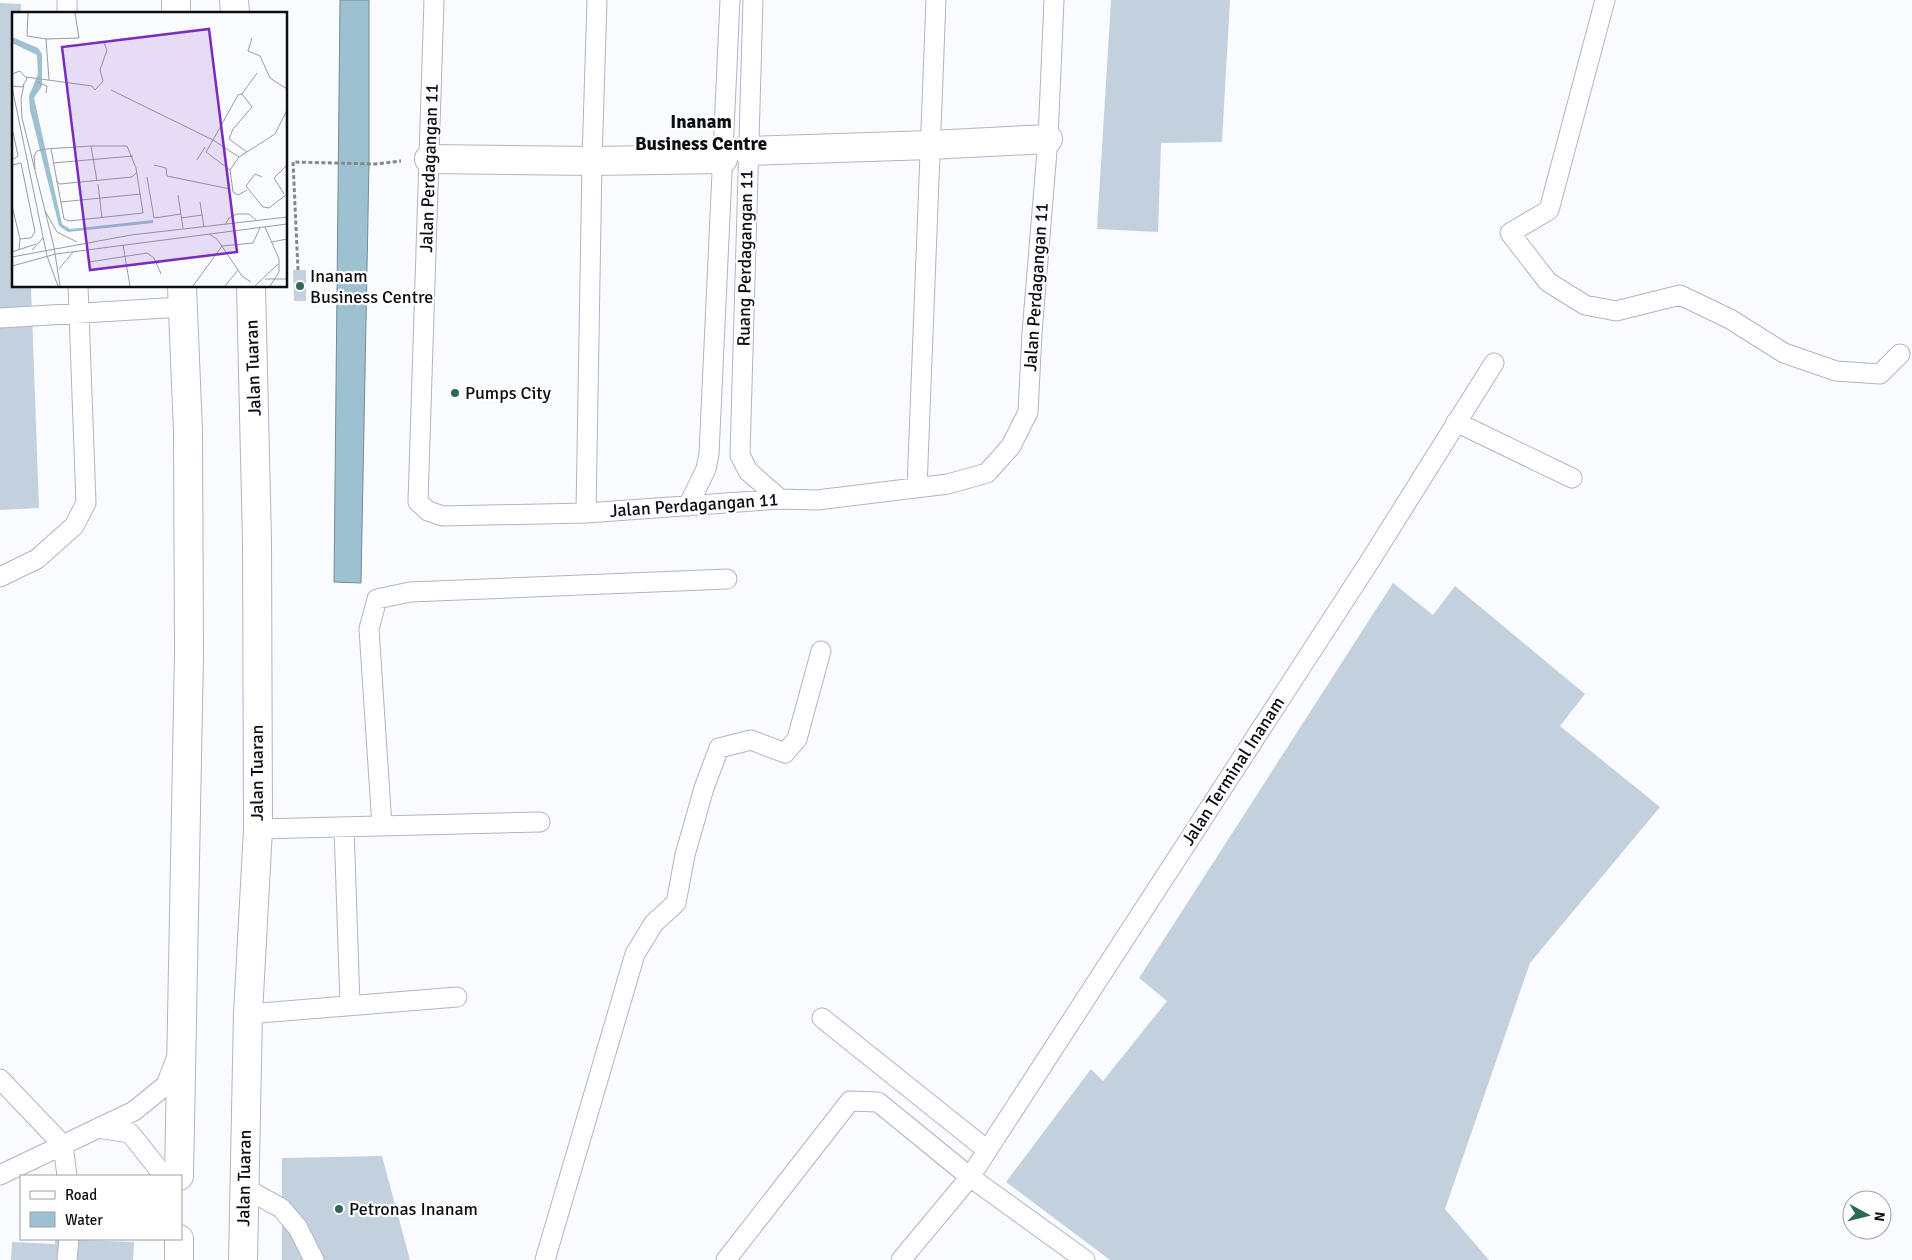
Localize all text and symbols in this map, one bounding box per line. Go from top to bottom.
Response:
inset map [12,12,288,288]
street label: Jalan Perdagangan 11 [415,83,443,253]
district label: Inanam Business Centre [635,110,767,156]
street label: Ruang Perdagangan 11 [732,169,758,347]
street label: Jalan Perdagangan 11 [1019,202,1053,372]
place label: Inanam Business Centre [310,265,433,308]
marker: Inanam Business Centre [294,280,306,292]
street label: Jalan Tuaran [240,319,266,417]
place label: Pumps City [465,382,552,404]
marker: Pumps City [449,387,461,399]
street label: Jalan Perdagangan 11 [609,488,779,522]
street label: Jalan Terminal Inanam [1177,693,1289,849]
street label: Jalan Tuaran [246,725,268,821]
street label: Jalan Tuaran [232,1129,256,1227]
legend [20,1175,182,1240]
text: Road [65,1186,97,1204]
north arrow [1842,1190,1892,1240]
place label: Petronas Inanam [349,1198,478,1220]
marker: Petronas Inanam [333,1203,345,1215]
text: Water [65,1211,103,1229]
text: N [1870,1211,1888,1222]

